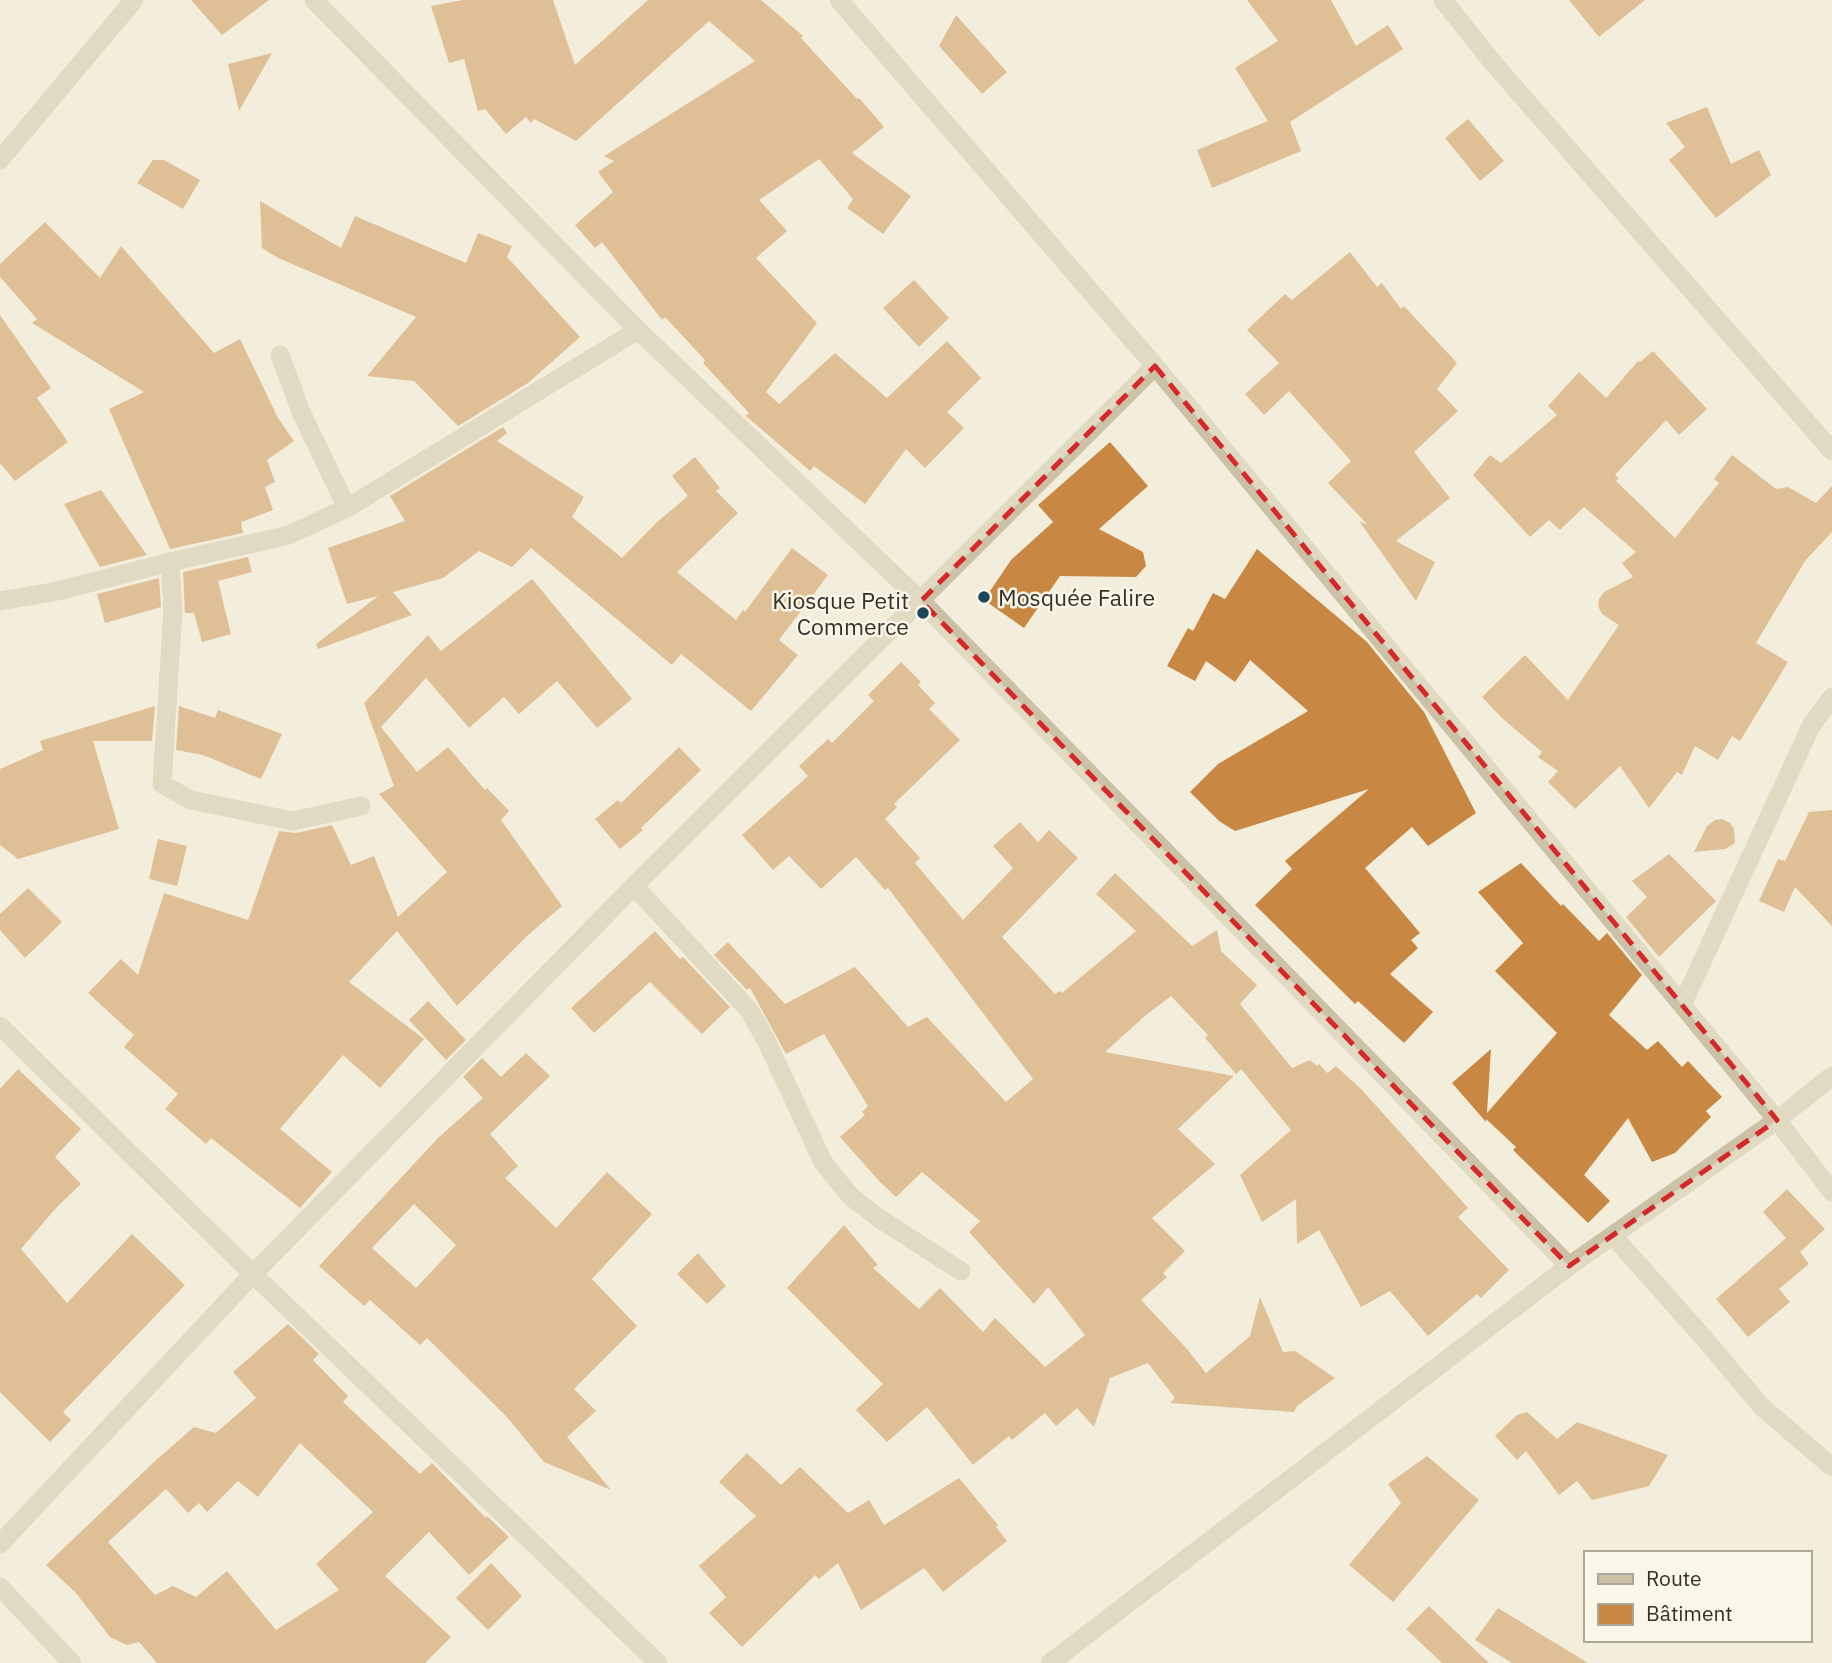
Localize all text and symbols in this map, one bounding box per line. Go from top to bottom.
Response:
place label: Mosquée Falire [998,582,1155,612]
place label: Kiosque Petit Commerce [772,585,909,641]
marker: Mosquée Falire [976,589,992,605]
marker: Kiosque Petit Commerce [915,605,931,621]
legend [1584,1551,1811,1642]
text: Route [1646,1564,1702,1592]
text: Bâtiment [1646,1599,1733,1627]

